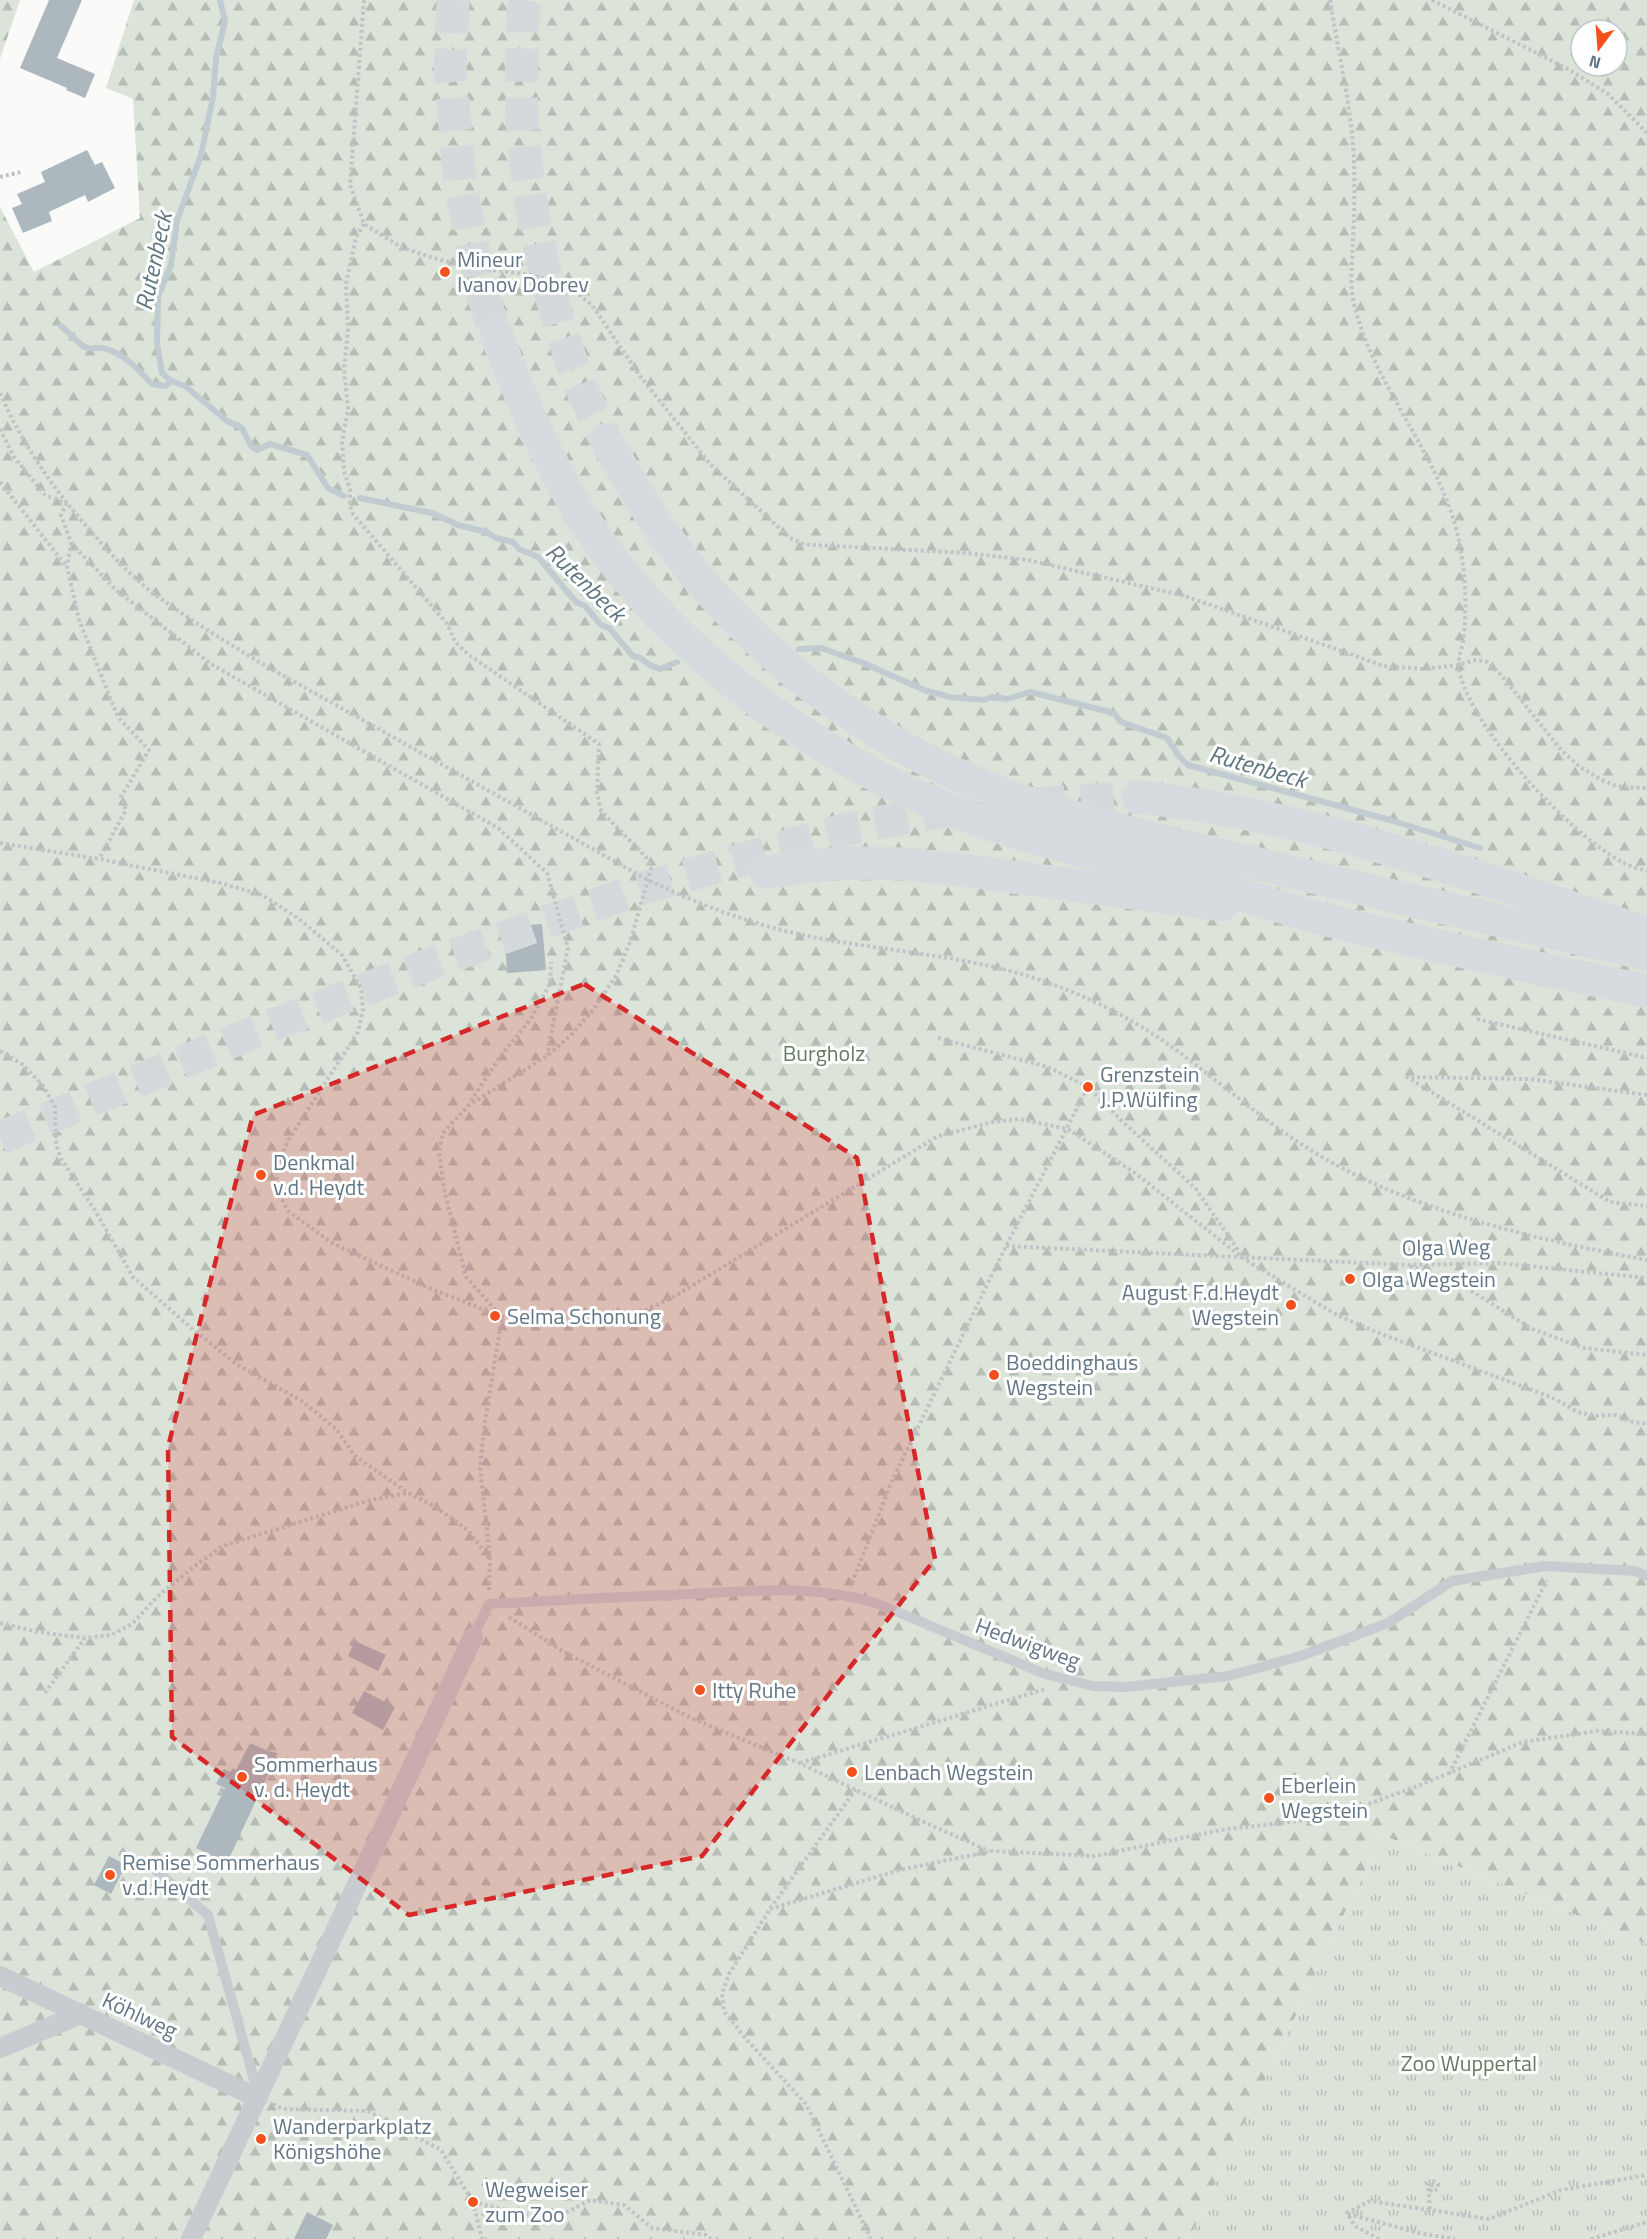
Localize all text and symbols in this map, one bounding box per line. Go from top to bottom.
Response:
north arrow [1569,18,1629,78]
text: N [1586,49,1604,75]
water label: Rutenbeck [125,205,182,313]
place label: Mineur Ivanov Dobrev [457,242,589,301]
marker: Mineur Ivanov Dobrev [438,265,452,279]
water label: Rutenbeck [538,534,637,632]
water label: Rutenbeck [1205,735,1314,798]
park label: Burgholz [783,1036,865,1070]
place label: Grenzstein J.P.Wülfing [1100,1057,1200,1116]
marker: Grenzstein J.P.Wülfing [1081,1080,1095,1094]
place label: Denkmal v.d. Heydt [273,1145,365,1204]
marker: Denkmal v.d. Heydt [254,1168,268,1182]
street label: Olga Weg [1402,1229,1490,1265]
place label: Olga Wegstein [1362,1262,1496,1296]
marker: Olga Wegstein [1343,1272,1357,1286]
place label: August F.d.Heydt Wegstein [1122,1275,1279,1334]
marker: August F.d.Heydt Wegstein [1284,1298,1298,1312]
place label: Selma Schonung [507,1299,661,1333]
marker: Selma Schonung [488,1309,502,1323]
place label: Boeddinghaus Wegstein [1006,1345,1138,1404]
marker: Boeddinghaus Wegstein [987,1368,1001,1382]
street label: Hedwigweg [971,1608,1085,1678]
place label: Itty Ruhe [712,1673,796,1707]
marker: Itty Ruhe [693,1683,707,1697]
place label: Sommerhaus v. d. Heydt [254,1747,378,1806]
place label: Lenbach Wegstein [864,1755,1033,1789]
marker: Lenbach Wegstein [845,1765,859,1779]
place label: Eberlein Wegstein [1281,1768,1368,1827]
marker: Sommerhaus v. d. Heydt [235,1770,249,1784]
marker: Eberlein Wegstein [1262,1791,1276,1805]
place label: Remise Sommerhaus v.d.Heydt [122,1845,320,1904]
marker: Remise Sommerhaus v.d.Heydt [103,1868,117,1882]
street label: Köhlweg [97,1983,183,2047]
park label: Zoo Wuppertal [1401,2046,1537,2080]
place label: Wanderparkplatz Königshöhe [273,2109,432,2168]
marker: Wanderparkplatz Königshöhe [254,2132,268,2146]
place label: Wegweiser zum Zoo [485,2172,588,2231]
marker: Wegweiser zum Zoo [466,2195,480,2209]

